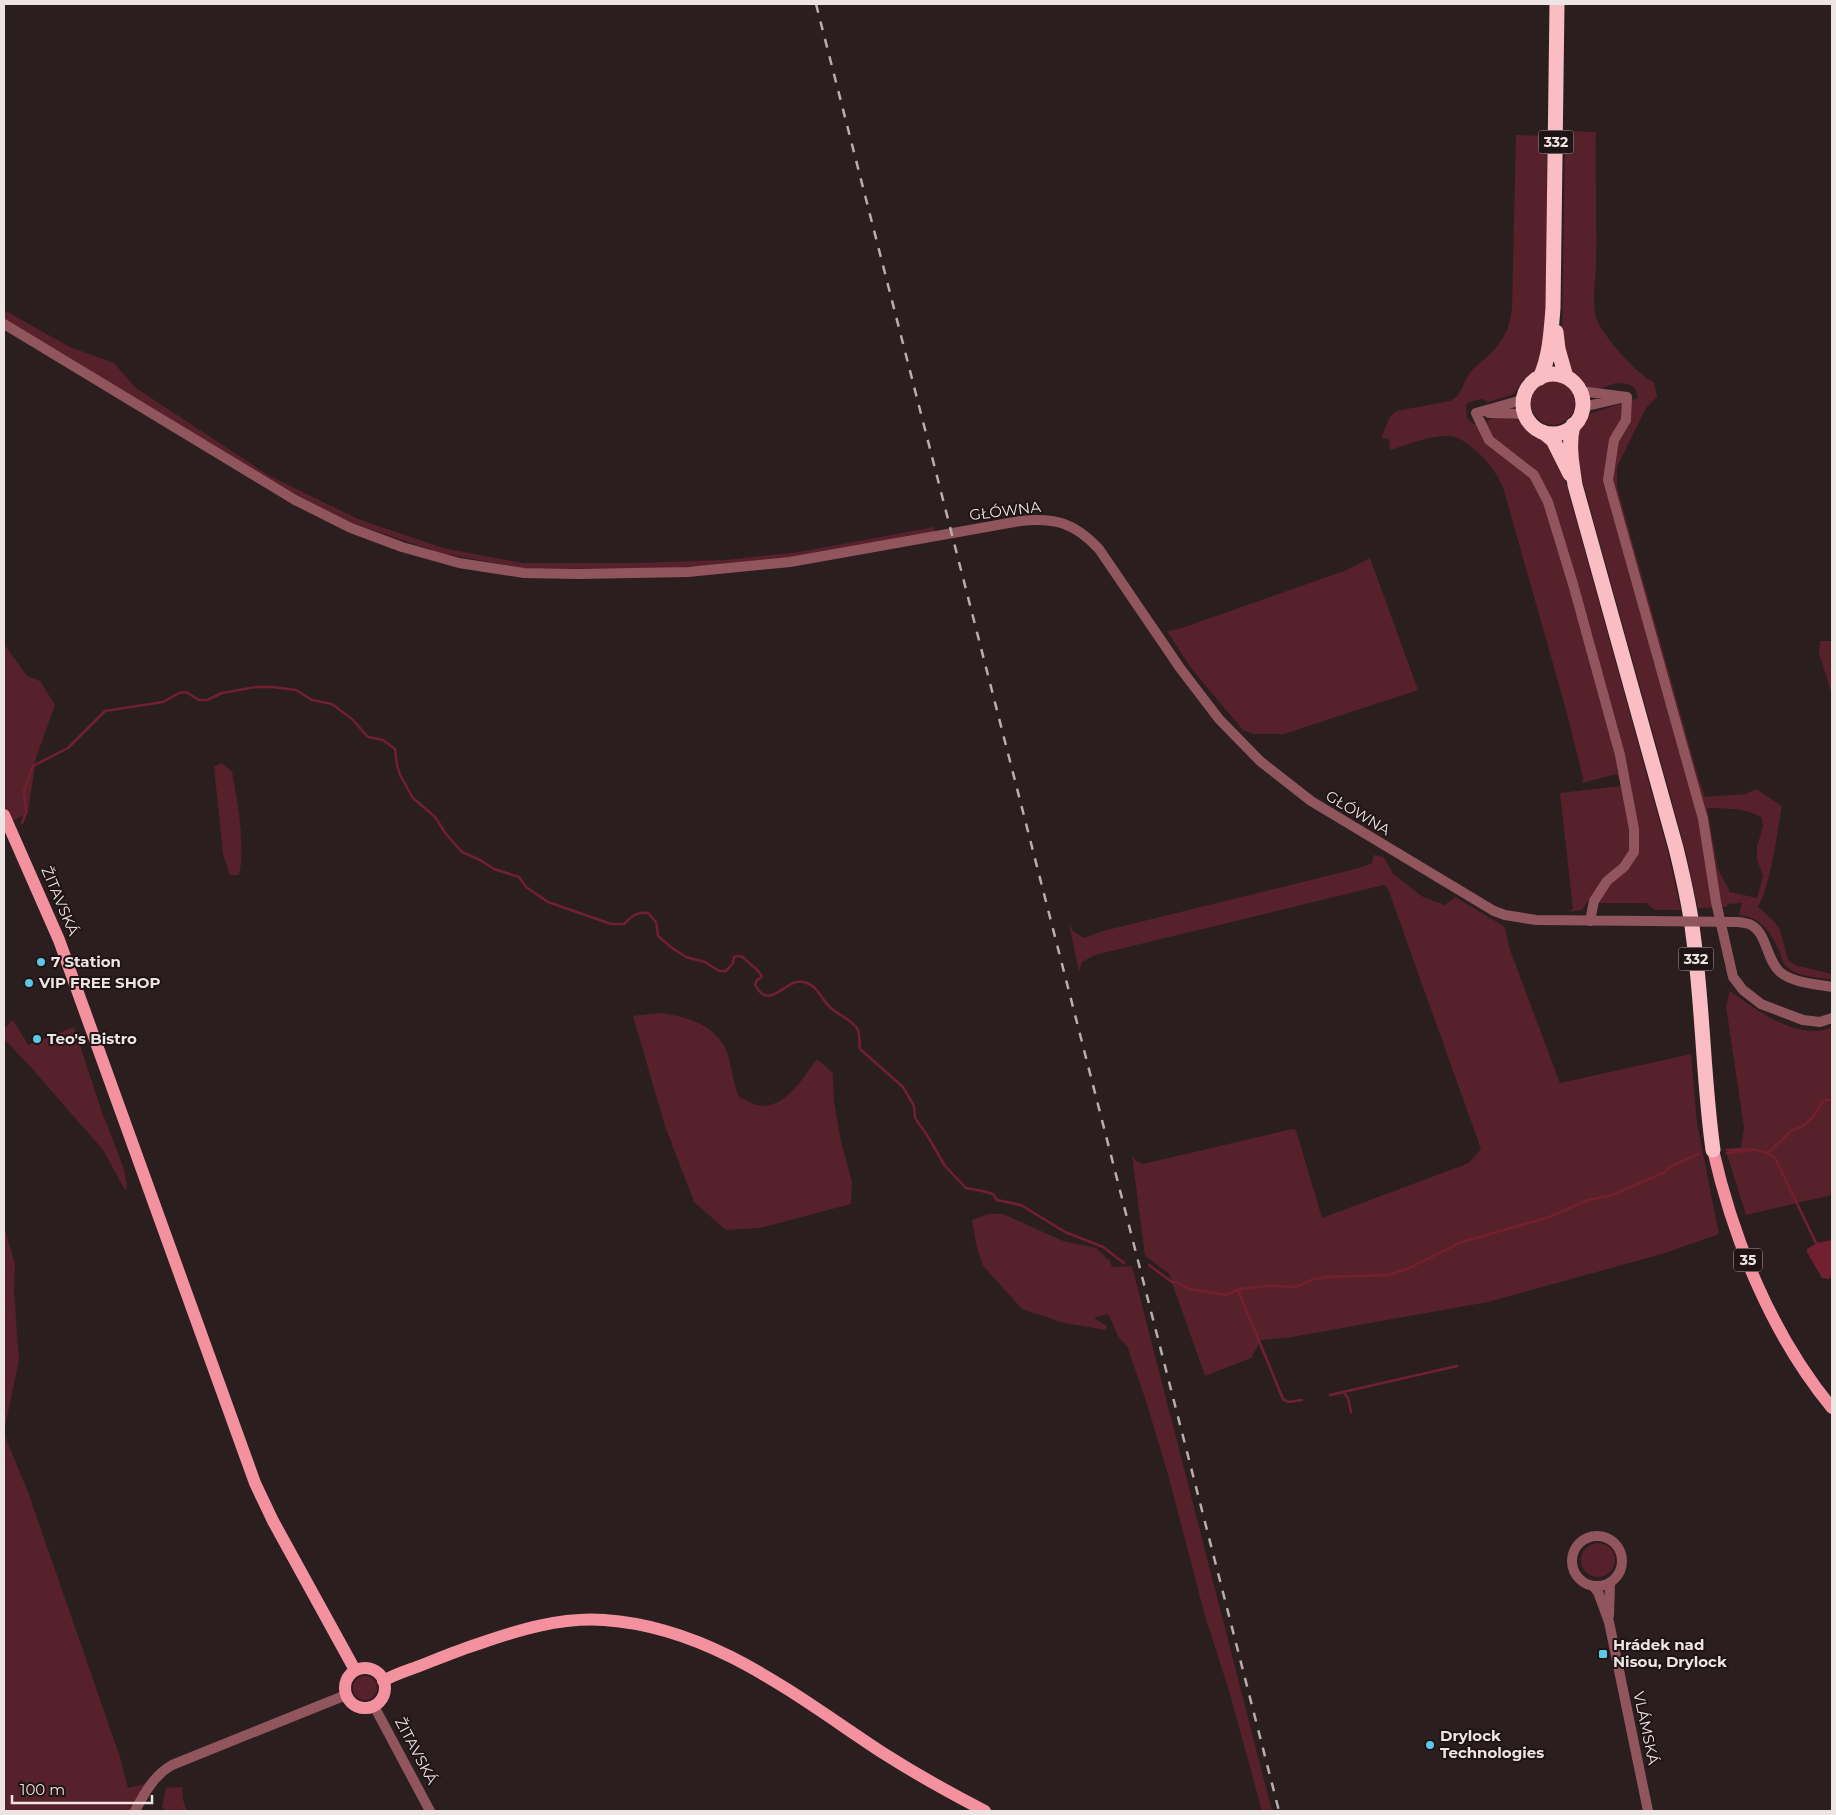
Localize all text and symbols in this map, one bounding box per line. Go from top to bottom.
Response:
road number: 332 [1538,130,1574,154]
street label: GŁÓWNA [968,497,1042,524]
street label: GŁÓWNA [1323,786,1394,839]
street label: ŽITAVSKÁ [37,863,84,938]
road number: 332 [1678,948,1714,971]
place label: 7 Station [51,952,121,971]
marker: 7 Station [35,956,47,968]
place label: VIP FREE SHOP [38,973,160,992]
marker: VIP FREE SHOP [23,977,35,989]
place label: Teo's Bistro [47,1029,137,1048]
marker: Teo's Bistro [31,1033,43,1045]
road number: 35 [1734,1248,1762,1272]
place label: Hrádek nad Nisou, Drylock [1613,1635,1727,1671]
marker: Hrádek nad Nisou, Drylock [1597,1648,1609,1660]
street label: VLÁMSKÁ [1629,1690,1664,1766]
street label: ŽITAVSKÁ [391,1714,442,1788]
place label: Drylock Technologies [1440,1726,1544,1762]
marker: Drylock Technologies [1424,1739,1436,1751]
scale bar [12,1772,152,1804]
text: 100 m [20,1780,65,1799]

